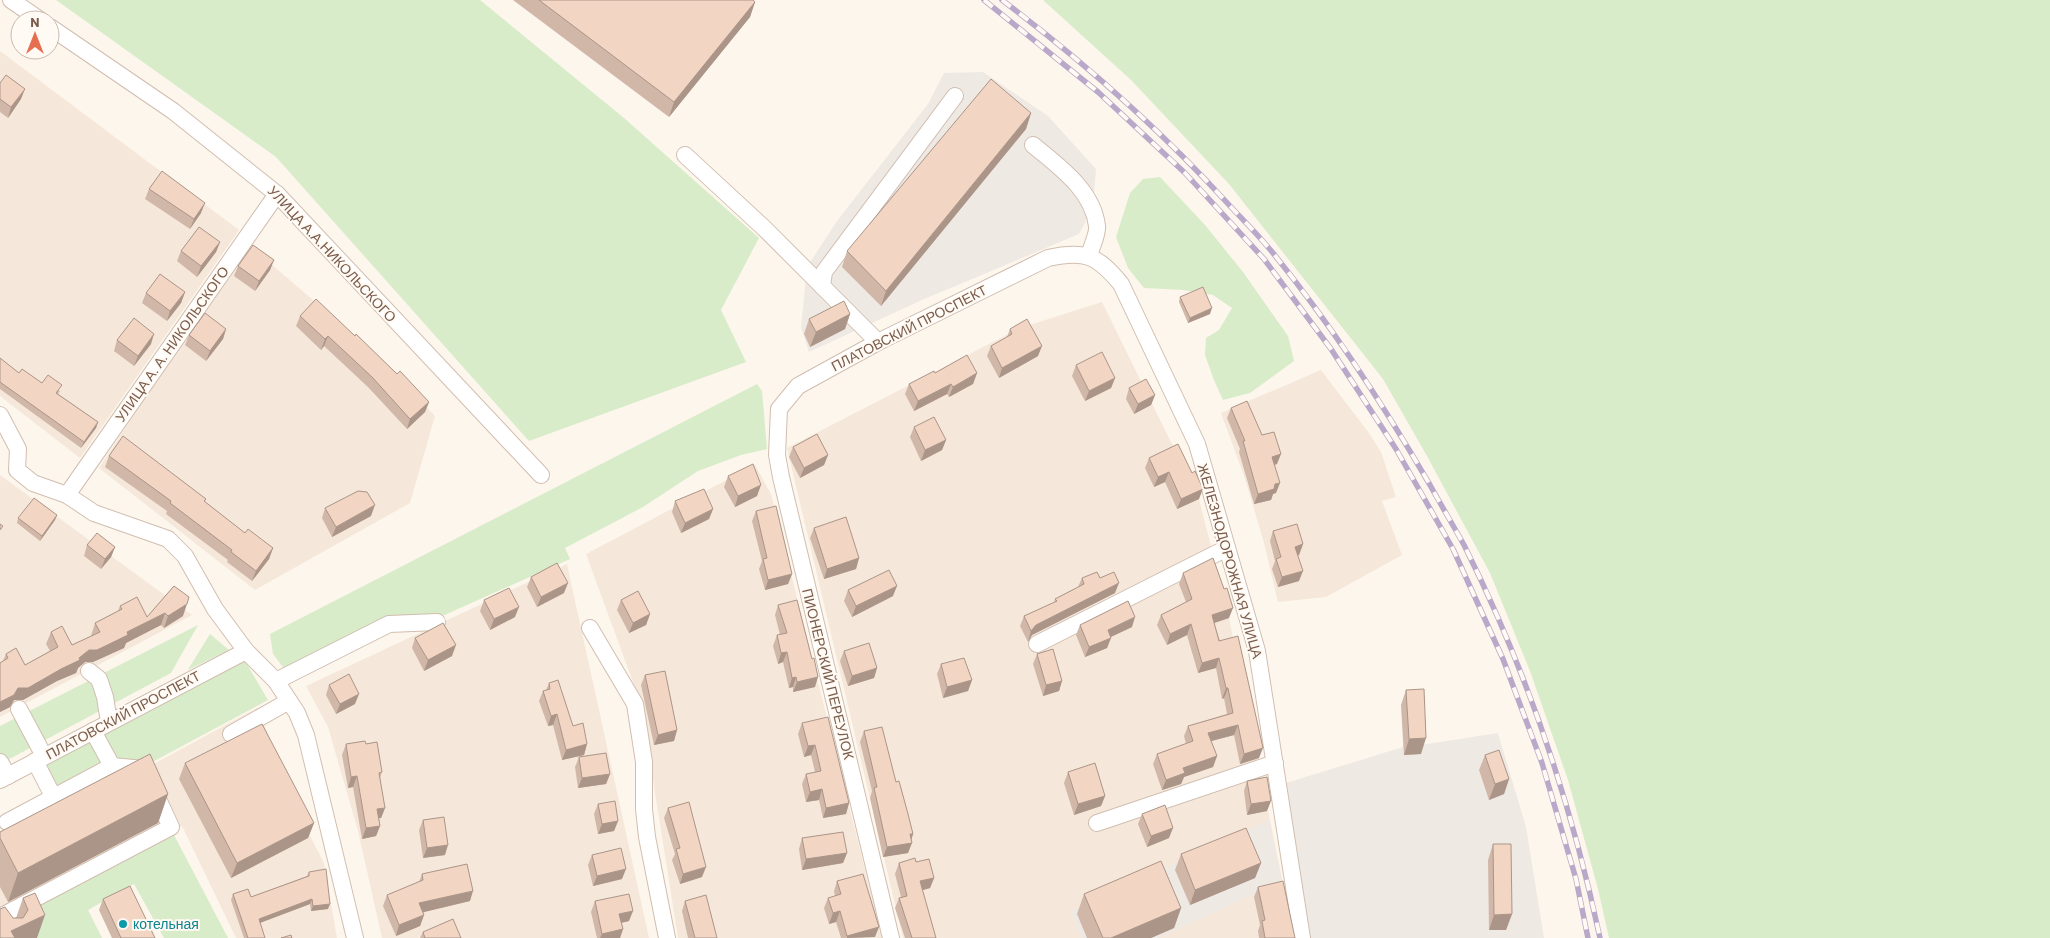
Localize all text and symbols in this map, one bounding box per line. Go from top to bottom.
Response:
north arrow [10,10,60,60]
text: N [30,13,40,30]
street label: УЛИЦА А.А.НИКОЛЬСКОГО [265,182,400,325]
street label: УЛИЦА А. А. НИКОЛЬСКОГО [111,263,232,425]
street label: ПЛАТОВСКИЙ ПРОСПЕКТ [828,281,990,374]
street label: ЖЕЛЕЗНОДОРОЖНАЯ УЛИЦА [1194,461,1267,661]
street label: ПИОНЕРСКИЙ ПЕРЕУЛОК [799,587,858,762]
street label: ПЛАТОВСКИЙ ПРОСПЕКТ [43,666,203,763]
place label: котельная [133,915,199,932]
marker: котельная [117,918,129,930]

